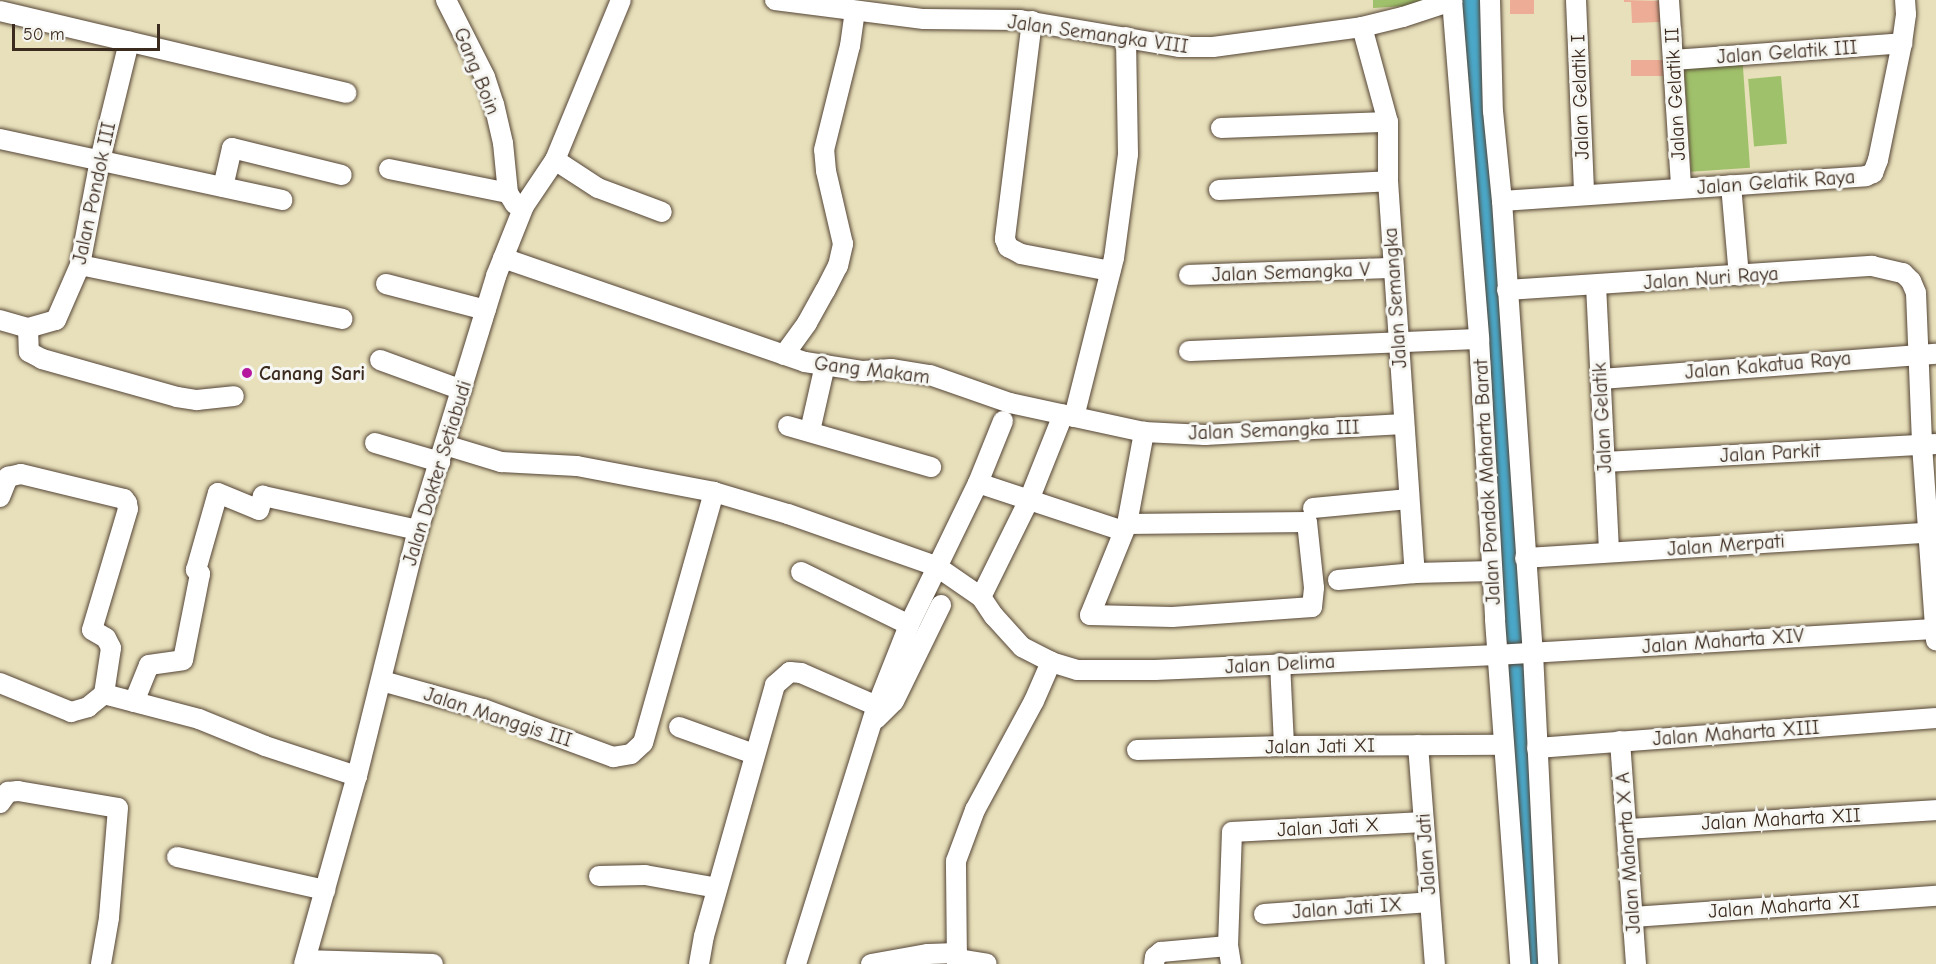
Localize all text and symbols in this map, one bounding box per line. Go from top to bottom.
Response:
street label: Jalan Semangka VIII [1006,9,1190,59]
scale bar [15,12,164,50]
text: 50 m [23,24,65,45]
street label: Gang Boin [449,24,505,118]
street label: Jalan Gelatik II [1660,27,1690,161]
street label: Jalan Gelatik I [1566,34,1594,160]
street label: Jalan Gelatik III [1716,35,1858,69]
street label: Jalan Pondok III [67,120,121,266]
street label: Jalan Gelatik Raya [1696,165,1856,199]
street label: Jalan Semangka [1378,227,1412,369]
street label: Jalan Semangka V [1211,257,1371,287]
street label: Jalan Nuri Raya [1643,261,1779,295]
street label: Jalan Kakatua Raya [1684,346,1852,384]
street label: Gang Makam [813,351,931,389]
street label: Jalan Pondok Maharta Barat [1469,359,1505,605]
place label: Canang Sari [259,361,365,385]
street label: Jalan Gelatik [1587,362,1617,474]
marker: Canang Sari [240,366,254,380]
street label: Jalan Dokter Setiabudi [397,378,477,568]
street label: Jalan Semangka III [1188,415,1360,445]
street label: Jalan Parkit [1719,438,1821,468]
street label: Jalan Merpati [1666,529,1786,561]
street label: Jalan Maharta XIV [1641,623,1805,659]
street label: Jalan Delima [1224,649,1336,679]
street label: Jalan Manggis III [421,682,575,752]
street label: Jalan Maharta XIII [1652,715,1820,751]
street label: Jalan Jati XI [1265,733,1375,759]
street label: Jalan Maharta X A [1610,771,1646,935]
street label: Jalan Maharta XII [1701,803,1861,835]
street label: Jalan Jati X [1276,812,1380,842]
street label: Jalan Jati [1411,812,1441,896]
street label: Jalan Maharta XI [1708,889,1860,923]
street label: Jalan Jati IX [1291,892,1403,924]

